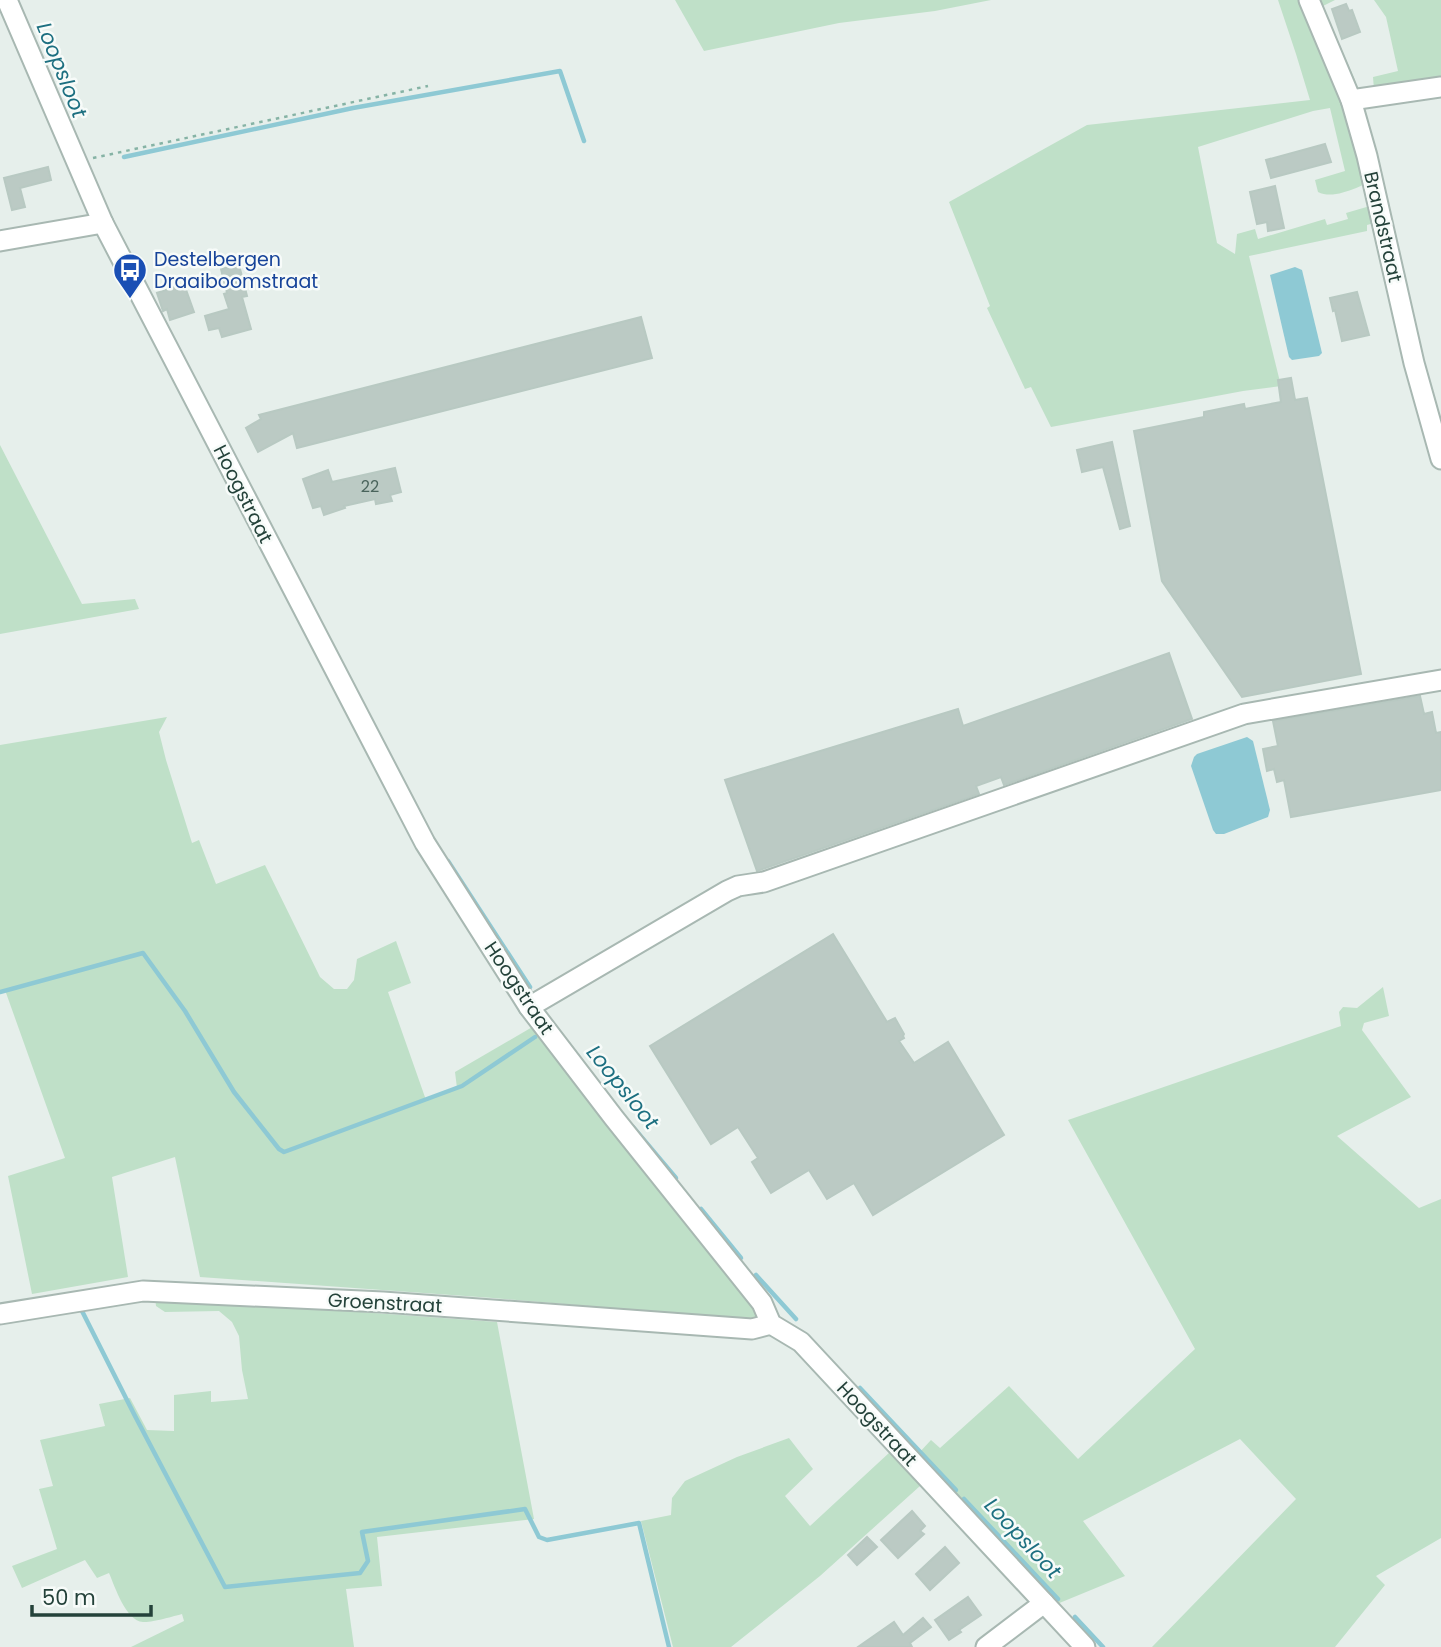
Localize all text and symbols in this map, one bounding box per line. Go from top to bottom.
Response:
water label: Loopsloot [30,18,94,122]
street label: Brandstraat [1357,169,1409,285]
place label: Destelbergen Draaiboomstraat [154,246,318,295]
bus stop icon: Destelbergen Draaiboomstraat [111,251,149,300]
street label: Hoogstraat [207,440,279,548]
house number: 22 [361,475,379,498]
street label: Hoogstraat [478,936,560,1040]
water label: Loopsloot [580,1039,666,1136]
street label: Groenstraat [327,1287,443,1319]
street label: Hoogstraat [831,1376,923,1472]
water label: Loopsloot [978,1491,1068,1585]
scale bar [32,1574,150,1618]
text: 50 m [42,1583,96,1612]

